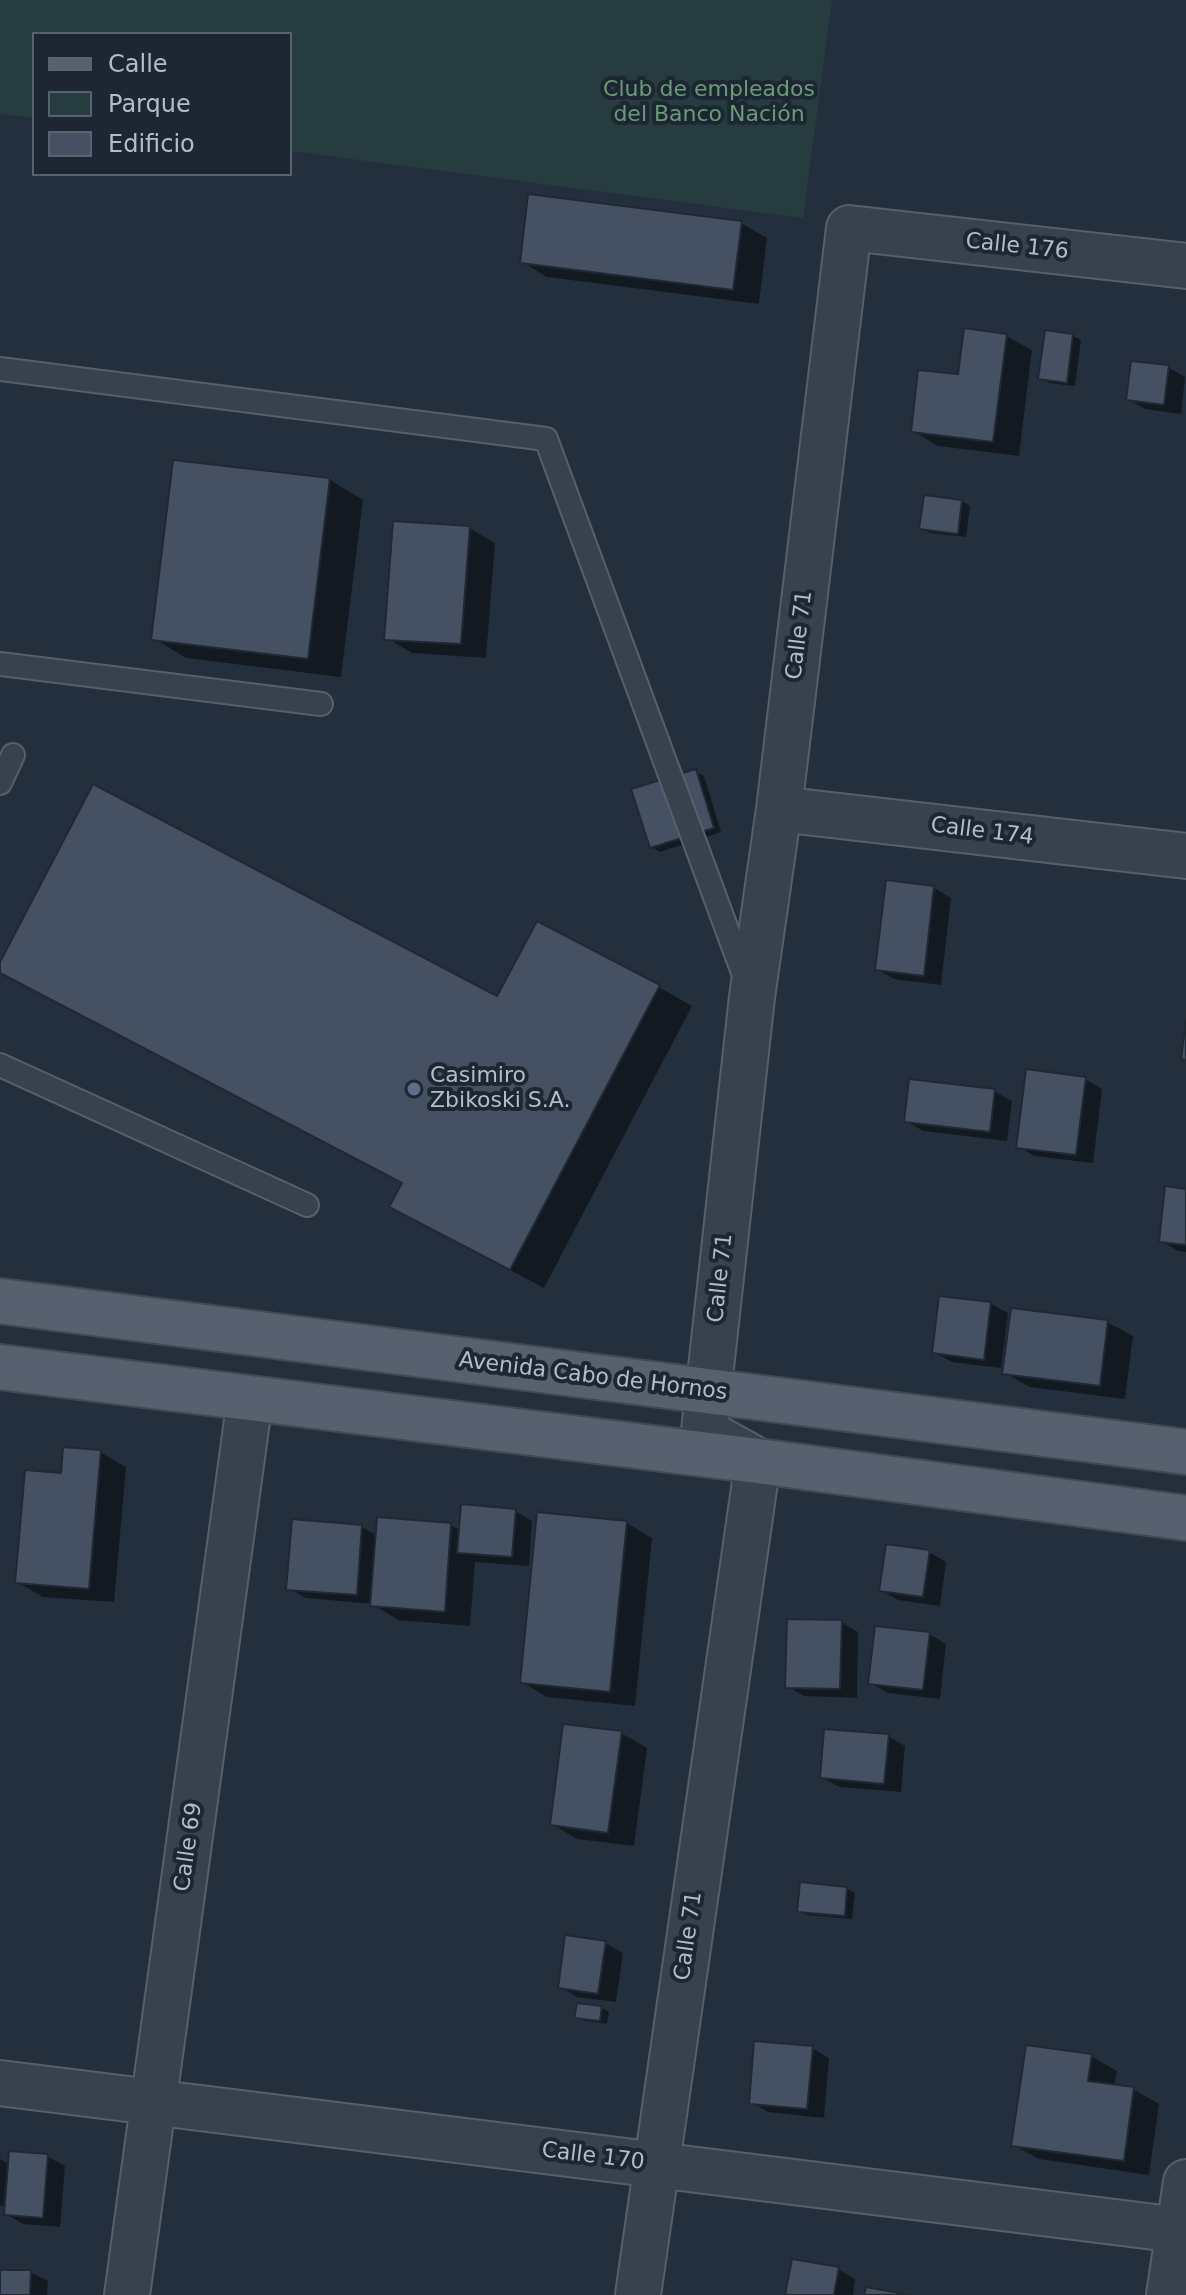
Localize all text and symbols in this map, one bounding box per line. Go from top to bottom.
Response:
legend [32,32,292,176]
text: Calle [108,50,168,78]
park label: Club de empleados del Banco Nación [603,77,815,128]
text: Parque [108,90,191,118]
text: Edificio [108,130,195,158]
street label: Calle 176 [964,228,1070,266]
street label: Calle 71 [781,589,819,681]
street label: Calle 174 [929,813,1035,851]
place label: Casimiro Zbikoski S.A. [430,1063,570,1114]
marker: Casimiro Zbikoski S.A. [405,1080,423,1098]
street label: Calle 71 [703,1232,739,1324]
street label: Avenida Cabo de Hornos [457,1347,729,1407]
street label: Calle 69 [170,1801,208,1893]
street label: Calle 71 [670,1890,708,1982]
street label: Calle 170 [540,2138,646,2176]

